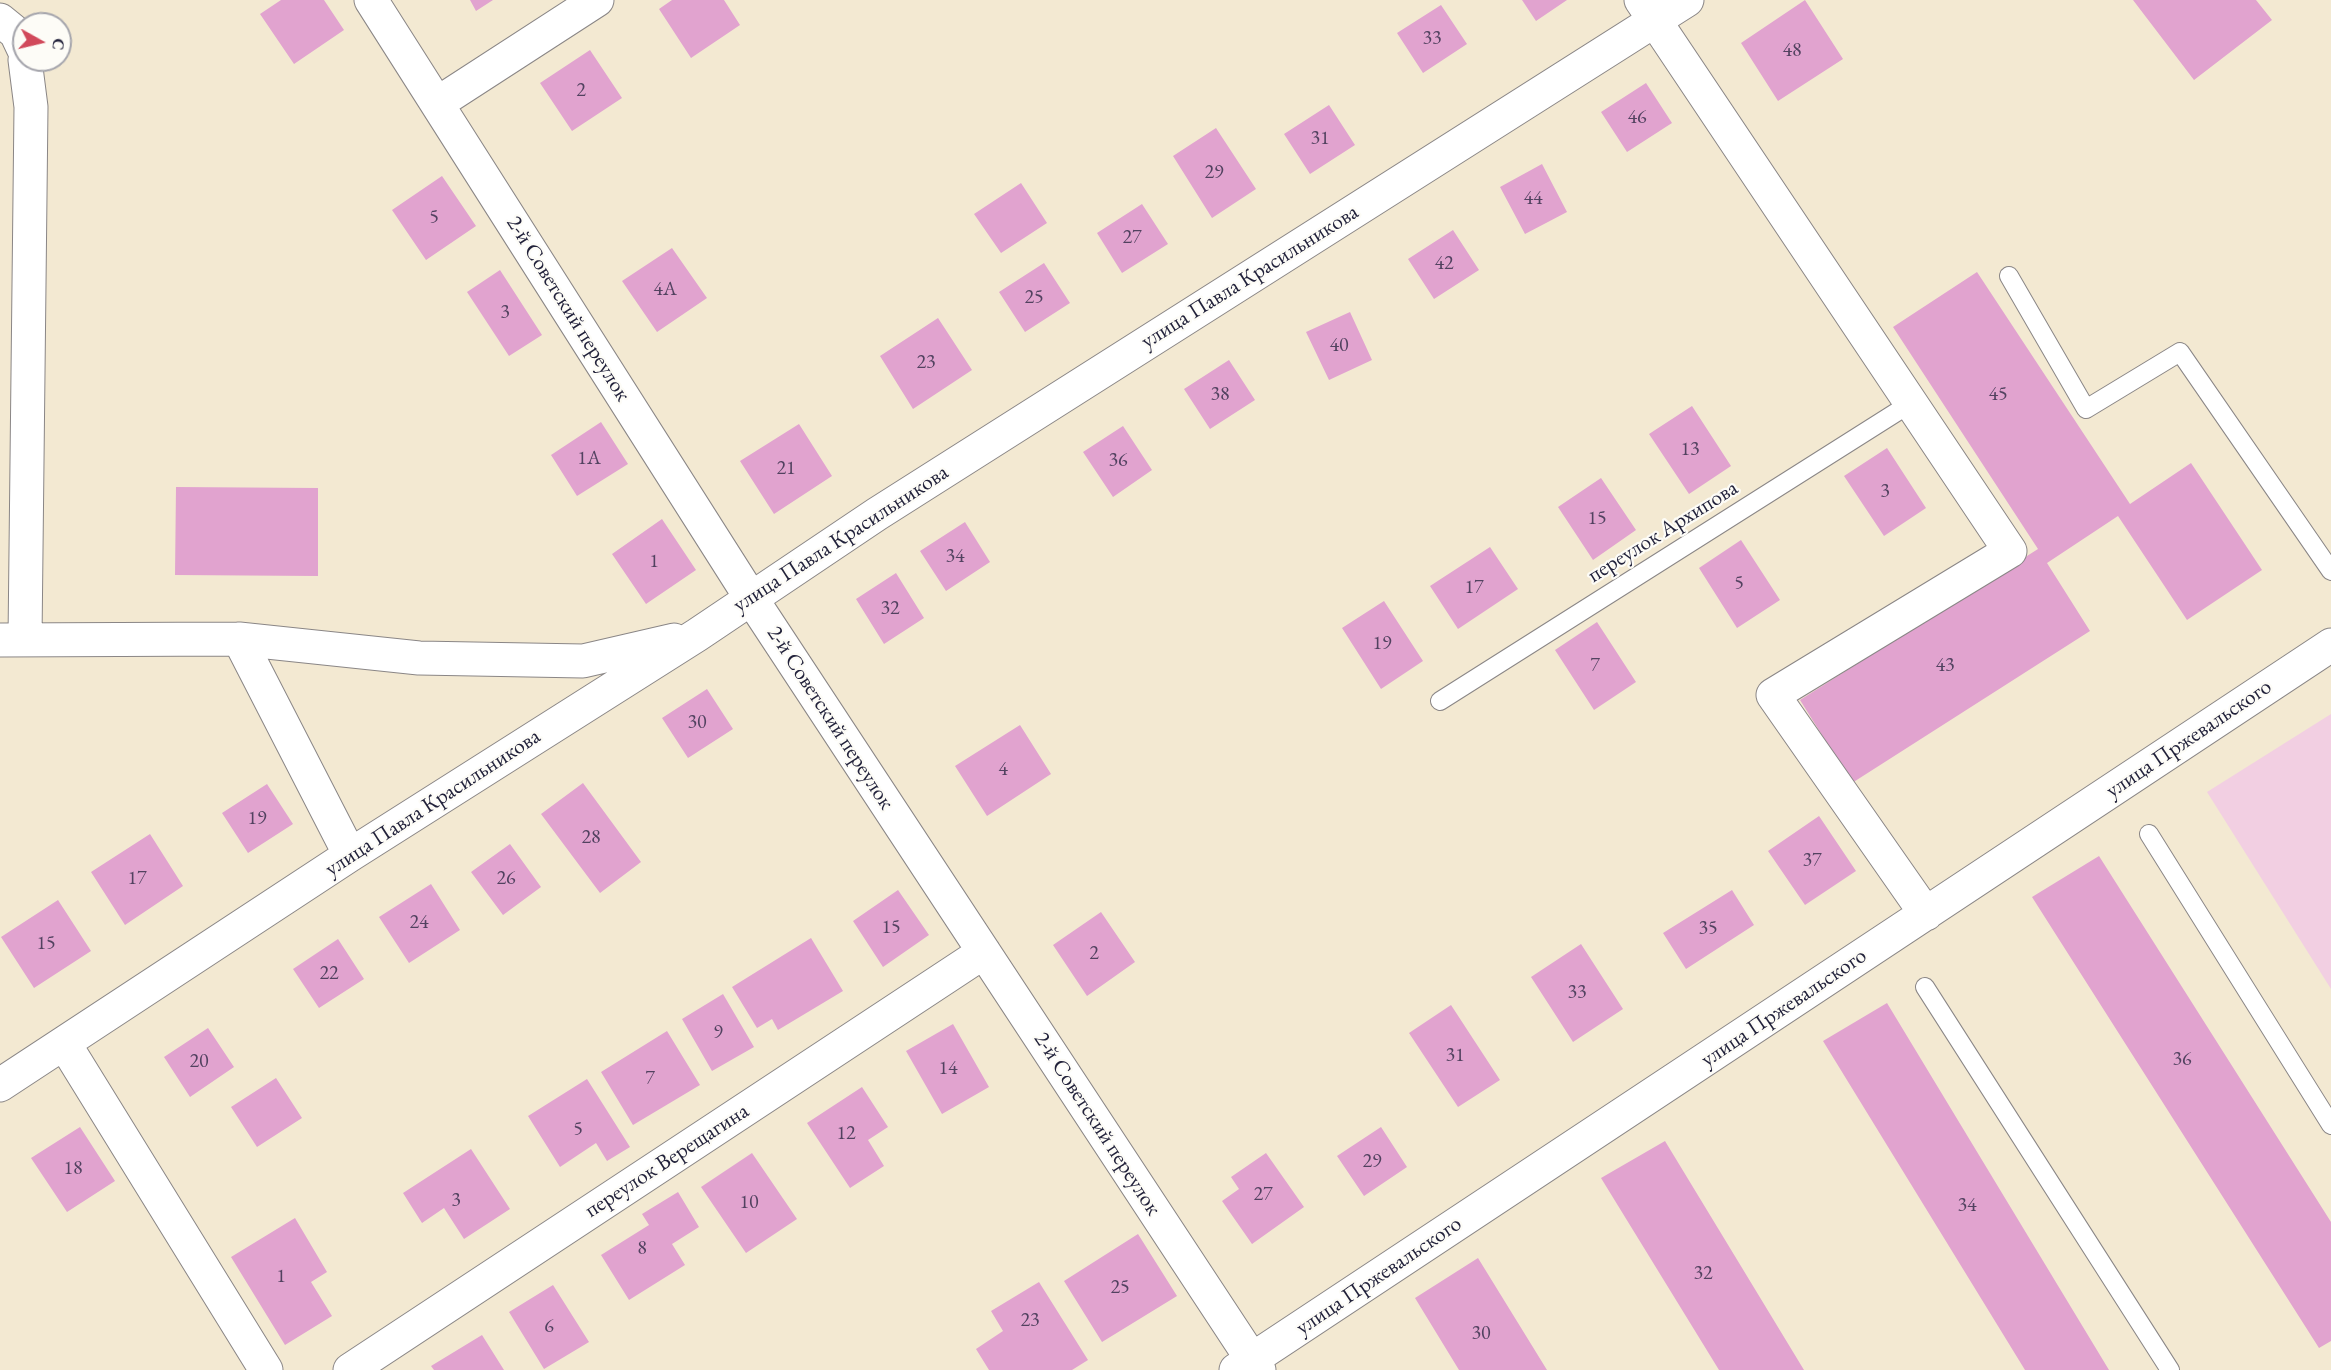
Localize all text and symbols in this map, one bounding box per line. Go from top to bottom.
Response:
north arrow [12,12,72,72]
house number: 33 [1422,27,1442,51]
text: С [47,37,70,51]
house number: 48 [1782,39,1802,63]
house number: 2 [576,79,586,103]
house number: 46 [1627,106,1647,130]
house number: 31 [1310,127,1330,151]
house number: 29 [1204,161,1224,185]
house number: 44 [1523,187,1543,211]
street label: улица Павла Красильникова [1136,199,1364,355]
house number: 5 [429,206,439,230]
street label: 2-й Советский переулок [500,211,636,407]
house number: 27 [1122,226,1142,250]
house number: 42 [1434,252,1454,276]
house number: 4А [653,278,677,302]
house number: 25 [1024,286,1044,310]
house number: 3 [500,301,510,325]
house number: 40 [1329,334,1349,358]
house number: 23 [916,351,936,375]
house number: 38 [1210,383,1230,407]
house number: 45 [1988,383,2008,407]
house number: 13 [1680,438,1700,462]
house number: 1А [577,447,601,471]
house number: 36 [1108,449,1128,473]
house number: 21 [776,457,796,481]
street label: улица Павла Красильникова [728,459,954,619]
street label: переулок Архипова [1583,475,1743,589]
house number: 3 [1880,480,1890,504]
house number: 15 [1587,507,1607,531]
house number: 34 [945,545,965,569]
house number: 1 [649,550,659,574]
house number: 5 [1734,572,1744,596]
house number: 17 [1464,576,1484,600]
house number: 32 [880,597,900,621]
street label: 2-й Советский переулок [761,621,899,815]
house number: 19 [1372,632,1392,656]
house number: 7 [1590,654,1600,678]
house number: 43 [1935,654,1955,678]
street label: улица Пржевальского [2101,674,2277,804]
house number: 30 [687,711,707,735]
street label: улица Павла Красильникова [320,723,546,883]
house number: 4 [998,758,1008,782]
house number: 19 [247,807,267,831]
house number: 28 [581,826,601,850]
house number: 37 [1802,849,1822,873]
house number: 17 [127,867,147,891]
house number: 26 [496,867,516,891]
house number: 24 [409,911,429,935]
house number: 15 [881,916,901,940]
house number: 35 [1698,917,1718,941]
house number: 15 [36,932,56,956]
house number: 2 [1089,942,1099,966]
street label: улица Пржевальского [1696,943,1872,1073]
house number: 22 [319,962,339,986]
house number: 33 [1567,981,1587,1005]
house number: 9 [713,1021,723,1045]
street label: 2-й Советский переулок [1028,1027,1166,1221]
house number: 31 [1445,1044,1465,1068]
house number: 36 [2172,1048,2192,1072]
house number: 20 [189,1050,209,1074]
house number: 14 [938,1057,958,1081]
house number: 7 [645,1067,655,1091]
street label: переулок Верещагина [580,1098,754,1224]
house number: 5 [573,1118,583,1142]
house number: 12 [836,1122,856,1146]
house number: 29 [1362,1150,1382,1174]
house number: 18 [63,1157,83,1181]
house number: 27 [1253,1183,1273,1207]
house number: 3 [451,1189,461,1213]
house number: 10 [739,1191,759,1215]
house number: 34 [1957,1194,1977,1218]
street label: улица Пржевальского [1291,1211,1467,1341]
house number: 8 [637,1237,647,1261]
house number: 32 [1693,1262,1713,1286]
house number: 1 [276,1265,286,1289]
house number: 25 [1110,1276,1130,1300]
house number: 23 [1020,1309,1040,1333]
house number: 6 [544,1315,554,1339]
house number: 30 [1471,1322,1491,1346]

